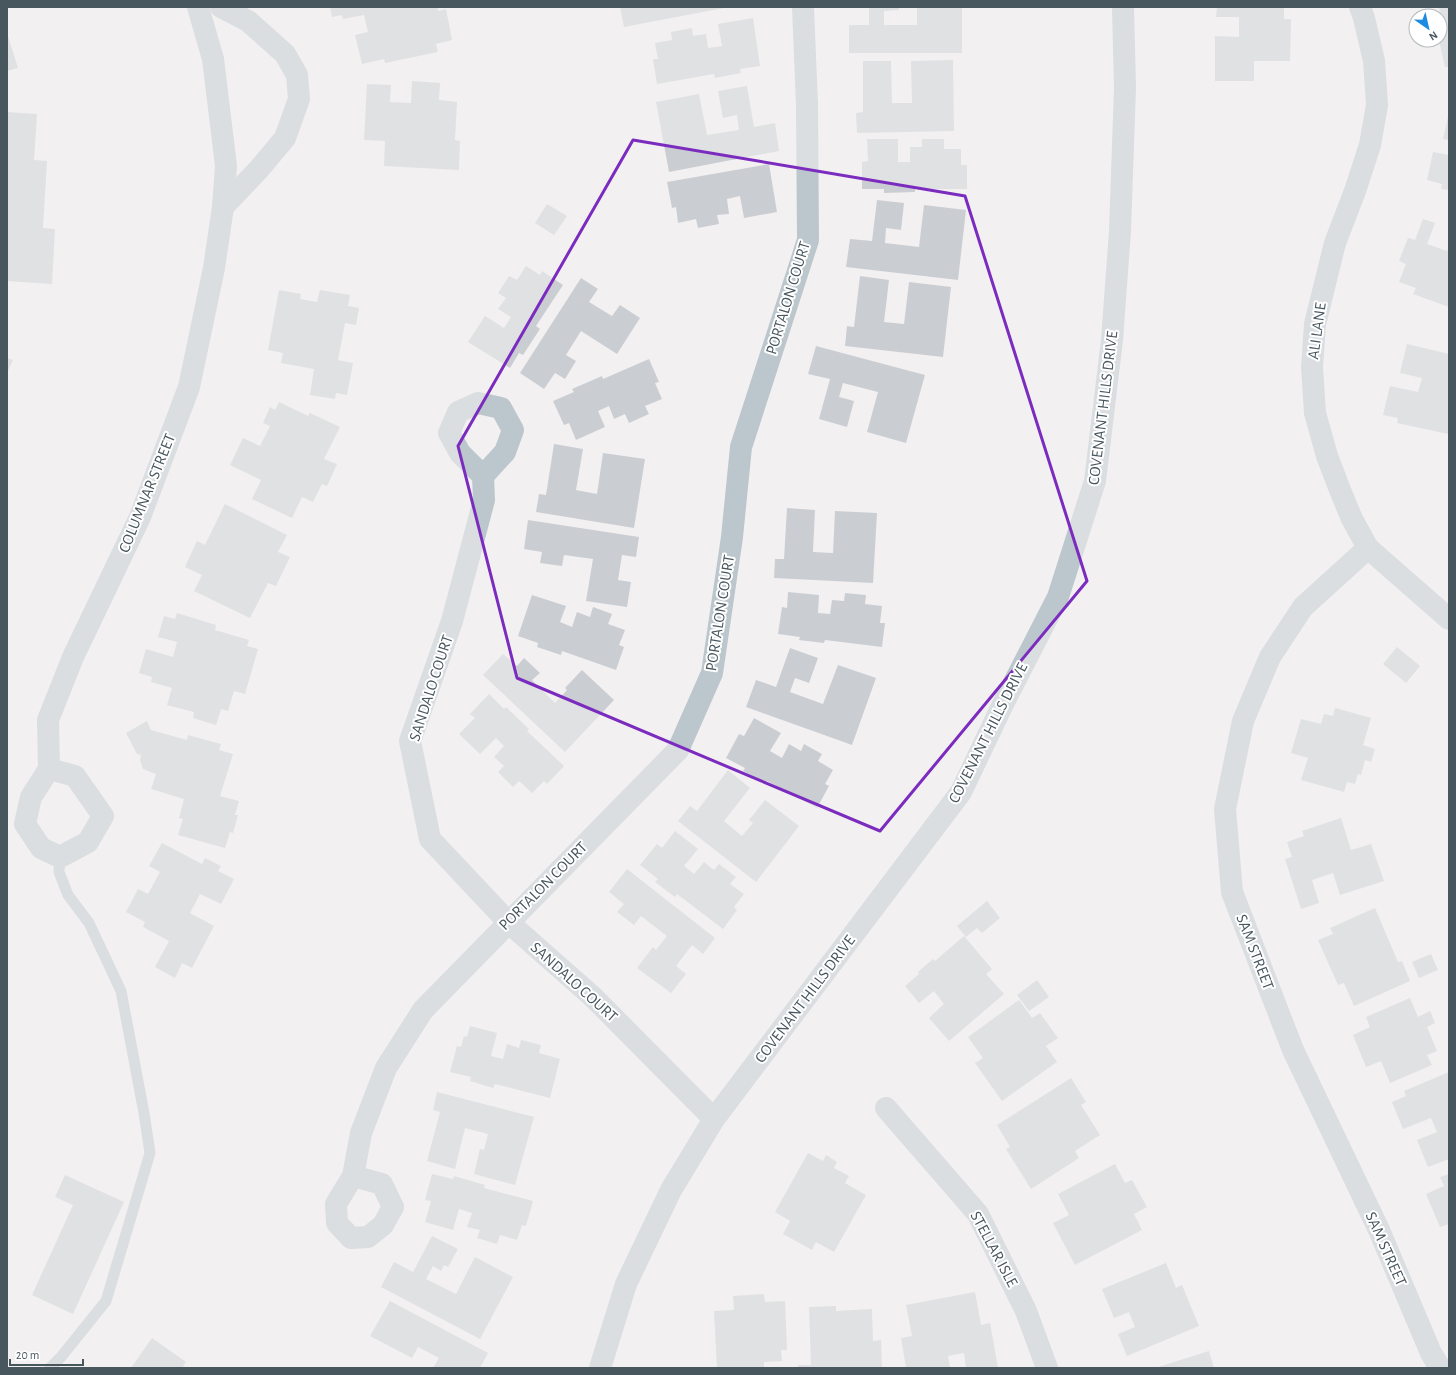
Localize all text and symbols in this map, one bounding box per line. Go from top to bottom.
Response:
north arrow [1408,8,1448,48]
text: N [1427,29,1440,43]
street label: PORTALON COURT [763,239,813,356]
street label: ALI LANE [1305,301,1329,361]
street label: COVENANT HILLS DRIVE [1086,330,1120,486]
street label: COLUMNAR STREET [116,431,178,555]
street label: PORTALON COURT [703,554,737,672]
street label: SANDALO COURT [406,633,456,743]
street label: COVENANT HILLS DRIVE [946,660,1030,806]
street label: PORTALON COURT [496,839,590,933]
street label: SAM STREET [1233,912,1277,992]
street label: COVENANT HILLS DRIVE [752,932,858,1066]
street label: SANDALO COURT [528,939,621,1025]
street label: STELLAR ISLE [967,1209,1021,1290]
street label: SAM STREET [1363,1209,1410,1289]
scale bar [10,1341,83,1367]
text: 20 m [16,1349,39,1361]

